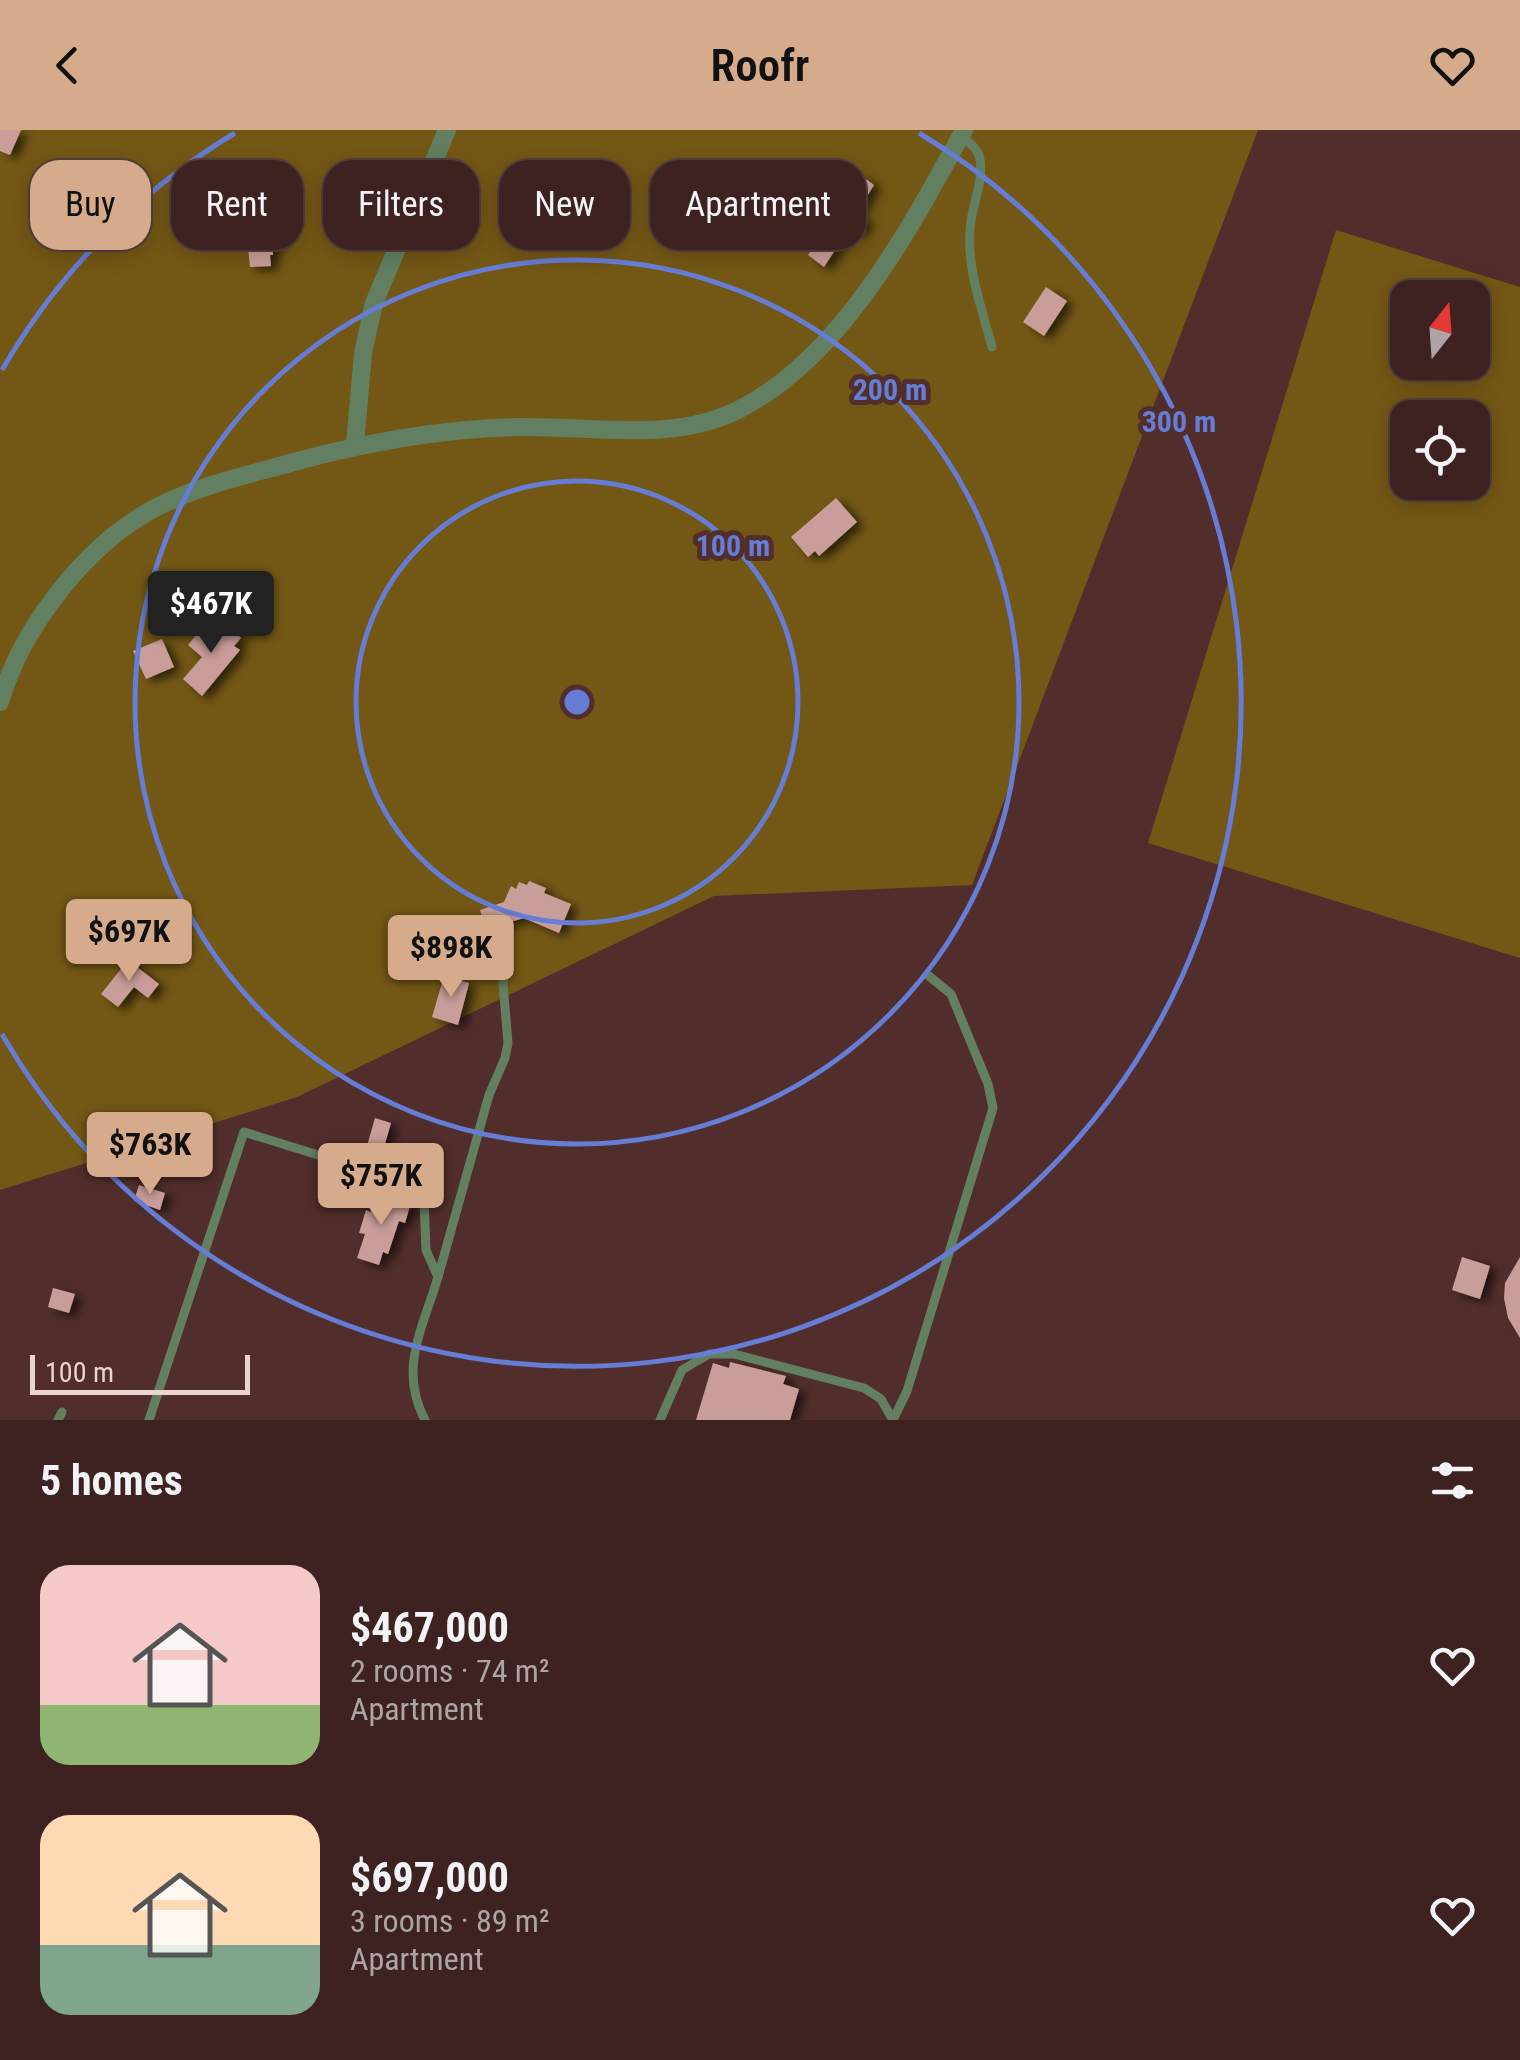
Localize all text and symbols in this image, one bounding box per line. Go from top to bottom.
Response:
icon: back [40,38,95,93]
icon: heart [1425,38,1480,93]
text: Roofr [711,39,809,92]
chip: Buy [30,160,151,250]
chip: Rent [171,160,303,250]
chip: Filters [323,160,479,250]
chip: New [499,160,630,250]
chip: Apartment [650,160,866,250]
north arrow [1390,280,1490,380]
map controls [1390,280,1490,500]
text: 200 m [853,372,927,407]
button: locate [1390,400,1490,500]
text: 300 m [1142,404,1216,439]
text: 100 m [696,528,770,563]
pin: $467K [141,571,281,656]
text: $467K [170,584,252,622]
centre of rings [559,684,595,720]
pin: $697K [59,899,199,984]
text: $697K [88,912,170,950]
pin: $898K [381,915,521,1000]
text: $898K [410,928,492,966]
pin: $763K [80,1112,220,1197]
text: $763K [109,1125,191,1163]
pin: $757K [311,1143,451,1228]
text: $757K [340,1156,422,1194]
scale bar [30,1350,250,1394]
text: 100 m [45,1356,114,1389]
icon: filters [1425,1453,1480,1508]
text: 5 homes [40,1456,183,1505]
text: $467,000 [350,1603,509,1652]
icon: home [120,1605,240,1725]
icon: heart [1425,1638,1480,1693]
text: 2 rooms · 74 m² [350,1652,549,1690]
text: Apartment [350,1690,484,1728]
text: $697,000 [350,1853,509,1902]
icon: home [120,1855,240,1975]
icon: heart [1425,1888,1480,1943]
text: 3 rooms · 89 m² [350,1902,549,1940]
text: Apartment [350,1940,484,1978]

